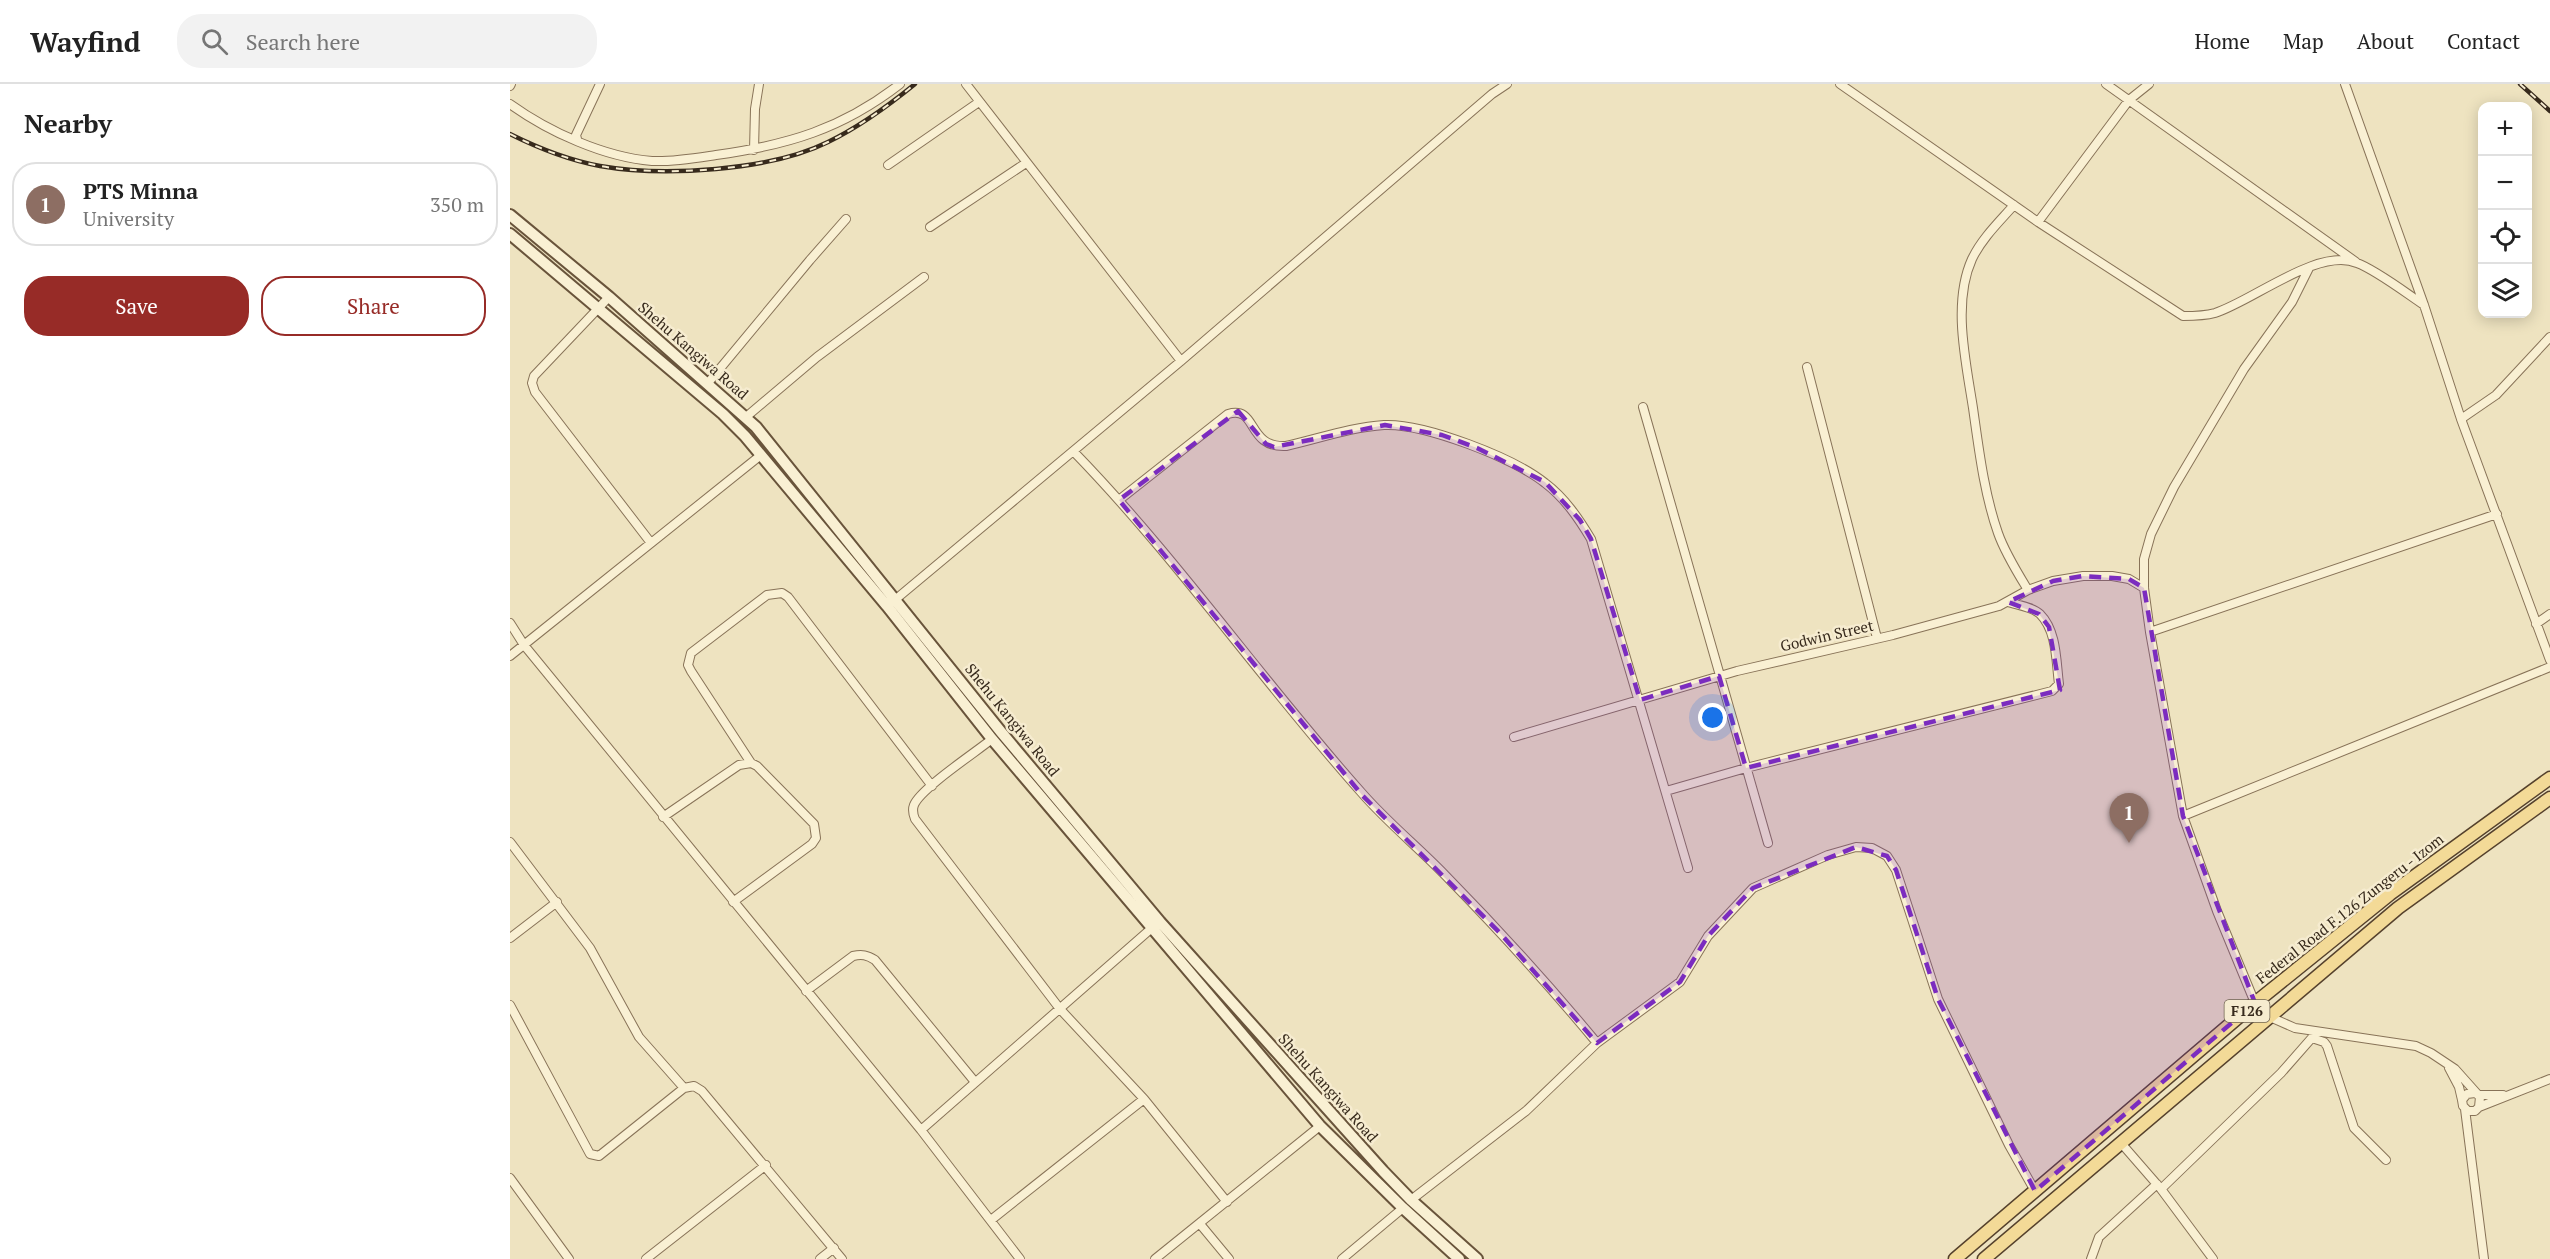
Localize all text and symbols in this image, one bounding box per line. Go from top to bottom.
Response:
search box [177,14,597,68]
text: Wayfind [30,23,141,60]
icon: search [198,25,231,58]
text: Search here [246,27,360,56]
text: Home [2194,27,2250,55]
text: Map [2283,27,2324,55]
text: About [2357,27,2414,55]
text: Contact [2447,27,2520,55]
map controls [2478,102,2532,318]
button: + [2478,102,2532,156]
text: Nearby [24,106,112,140]
button: − [2478,156,2532,210]
text: PTS Minna [83,176,198,205]
text: 1 [40,191,51,218]
text: 350 m [430,191,484,218]
text: University [83,205,174,232]
button: locate [2478,210,2532,264]
button: layers [2478,264,2532,318]
button: Save [24,276,249,336]
button: Share [261,276,486,336]
street label: Shehu Kangiwa Road [634,297,753,404]
street label: Godwin Street [1778,615,1876,655]
street label: Shehu Kangiwa Road [961,659,1064,780]
your location [1698,703,1727,732]
pin: 1 [2110,794,2148,843]
street label: Federal Road F.126 Zungeru - Izom [2252,829,2447,988]
road number: F126 [2224,1000,2270,1022]
street label: Shehu Kangiwa Road [1275,1029,1383,1146]

